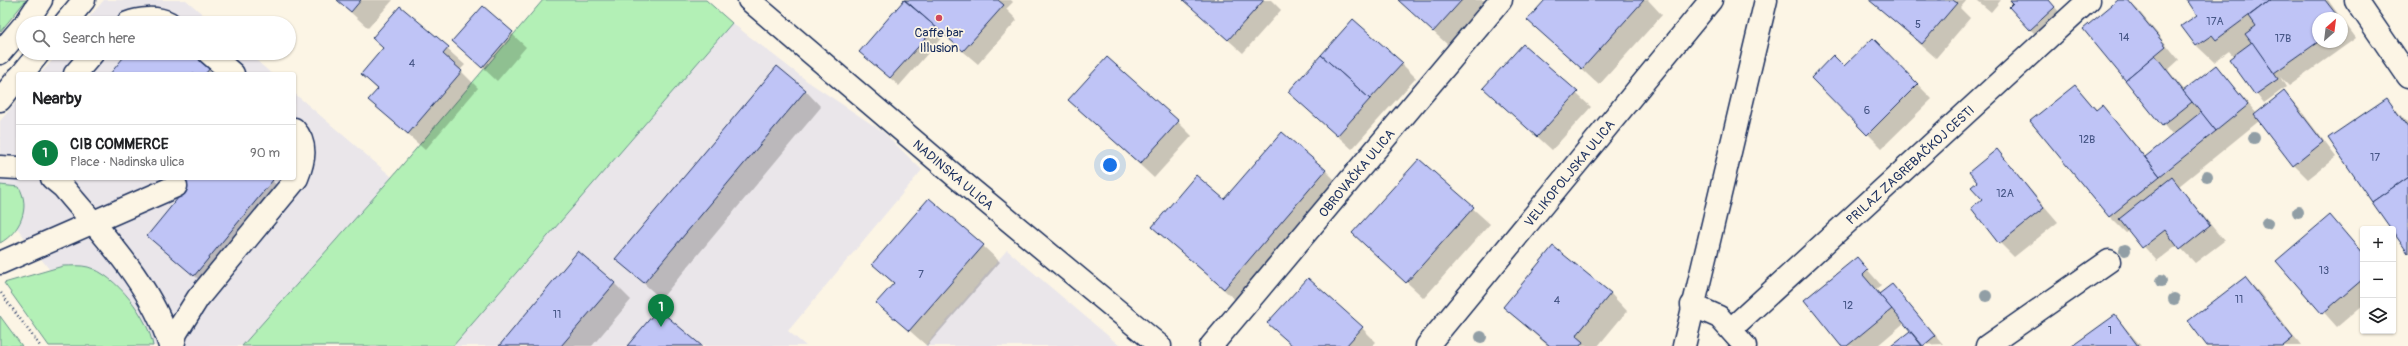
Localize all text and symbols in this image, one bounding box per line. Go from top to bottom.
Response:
north arrow [2312,12,2348,48]
marker: Caffe bar Illusion [934,13,944,23]
house number: 17A [2206,15,2224,28]
search box [16,16,296,60]
house number: 5 [1915,18,1921,31]
place label: Caffe bar Illusion [915,25,964,56]
icon: search [30,27,52,49]
text: Search here [62,29,135,48]
house number: 14 [2119,31,2130,44]
house number: 17B [2275,32,2291,45]
house number: 4 [409,57,416,70]
text: Nearby [32,88,81,109]
street label: PRILAZ ZAGREBAČKOJ CESTI [1843,102,1978,228]
house number: 6 [1864,104,1870,117]
street label: VELIKOPOLJSKA ULICA [1521,116,1619,230]
street label: OBROVAČKA ULICA [1315,126,1399,221]
house number: 12B [2079,133,2095,146]
text: CIB COMMERCE [70,135,169,154]
street label: NADINSKA ULICA [910,137,997,214]
text: 1 [42,145,48,161]
text: 90 m [250,145,280,161]
house number: 17 [2370,151,2380,164]
text: Place · Nadinska ulica [70,154,184,170]
your location [1100,155,1120,175]
house number: 12A [1996,187,2014,200]
map controls [2360,226,2396,334]
button: + [2360,226,2396,262]
button: − [2360,262,2396,298]
house number: 13 [2319,264,2329,277]
house number: 7 [918,268,924,281]
house number: 11 [2235,293,2243,306]
pin: 1 [648,294,674,327]
house number: 4 [1554,294,1561,307]
button: layers [2360,298,2396,334]
house number: 12 [1843,299,1853,312]
house number: 11 [553,308,561,321]
house number: 1 [2108,324,2112,337]

